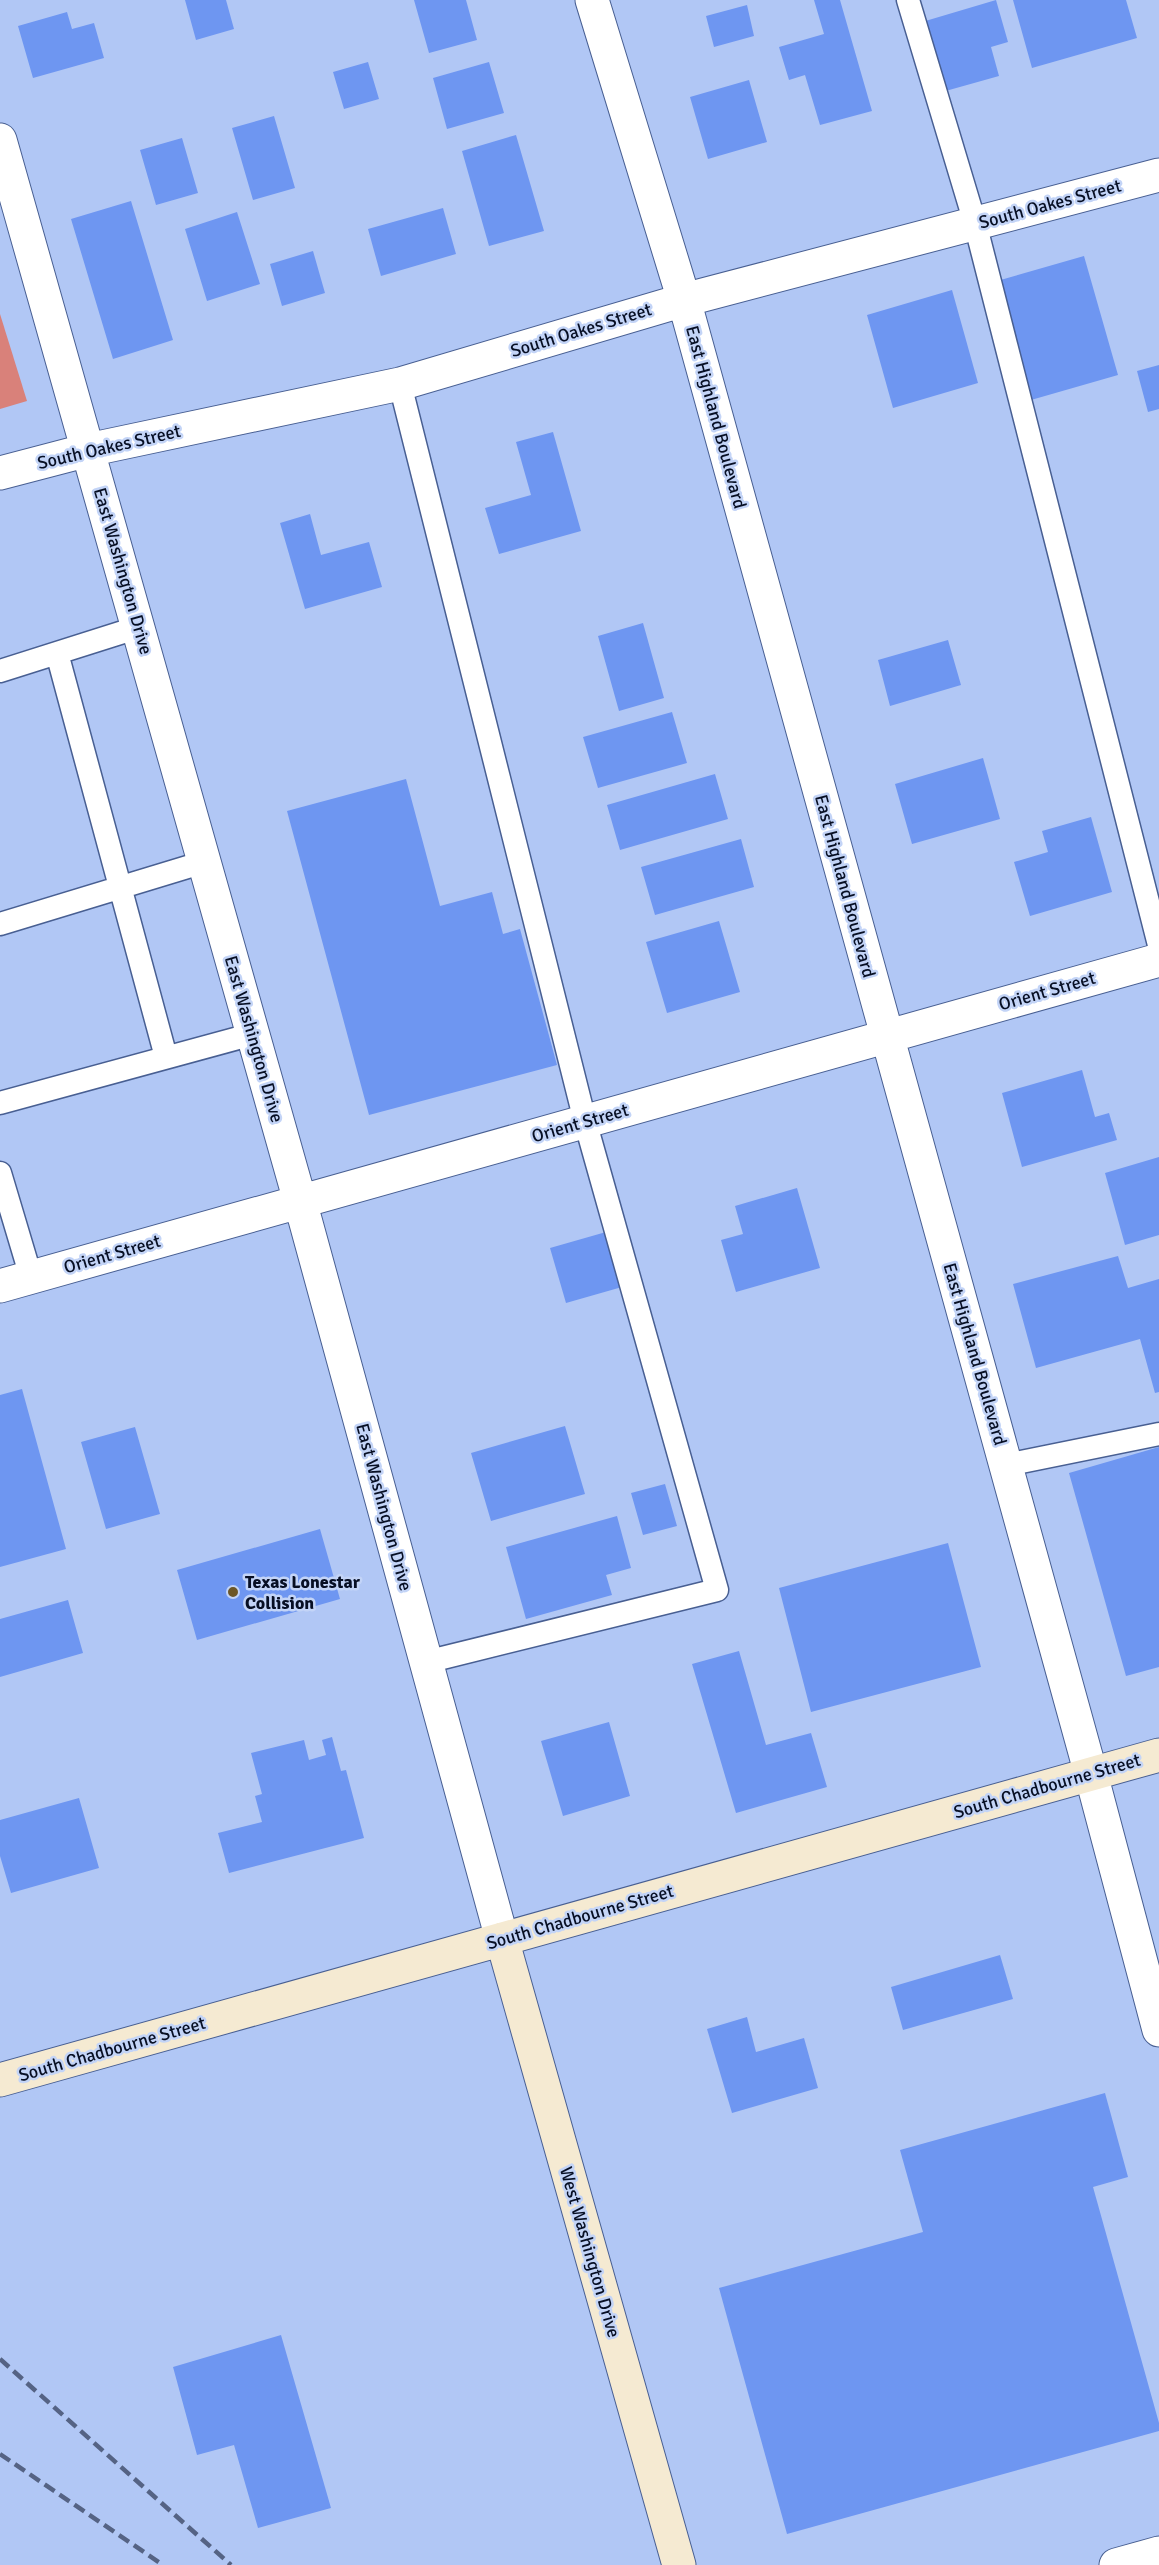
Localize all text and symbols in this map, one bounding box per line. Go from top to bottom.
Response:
street label: South Oakes Street [976,174,1124,234]
street label: South Oakes Street [508,298,654,362]
street label: East Highland Boulevard [681,323,751,511]
street label: South Oakes Street [35,420,183,474]
street label: East Washington Drive [89,485,157,657]
street label: East Highland Boulevard [810,792,880,980]
street label: East Washington Drive [220,953,288,1125]
street label: Orient Street [996,967,1098,1015]
street label: Orient Street [529,1099,631,1147]
street label: Orient Street [61,1230,163,1278]
street label: East Highland Boulevard [938,1260,1012,1448]
street label: East Washington Drive [351,1421,417,1593]
place label: Texas Lonestar Collision [245,1571,361,1614]
marker: Texas Lonestar Collision [226,1585,240,1599]
street label: South Chadbourne Street [951,1749,1143,1823]
street label: South Chadbourne Street [484,1880,676,1954]
street label: South Chadbourne Street [16,2012,208,2086]
street label: West Washington Drive [555,2164,625,2340]

